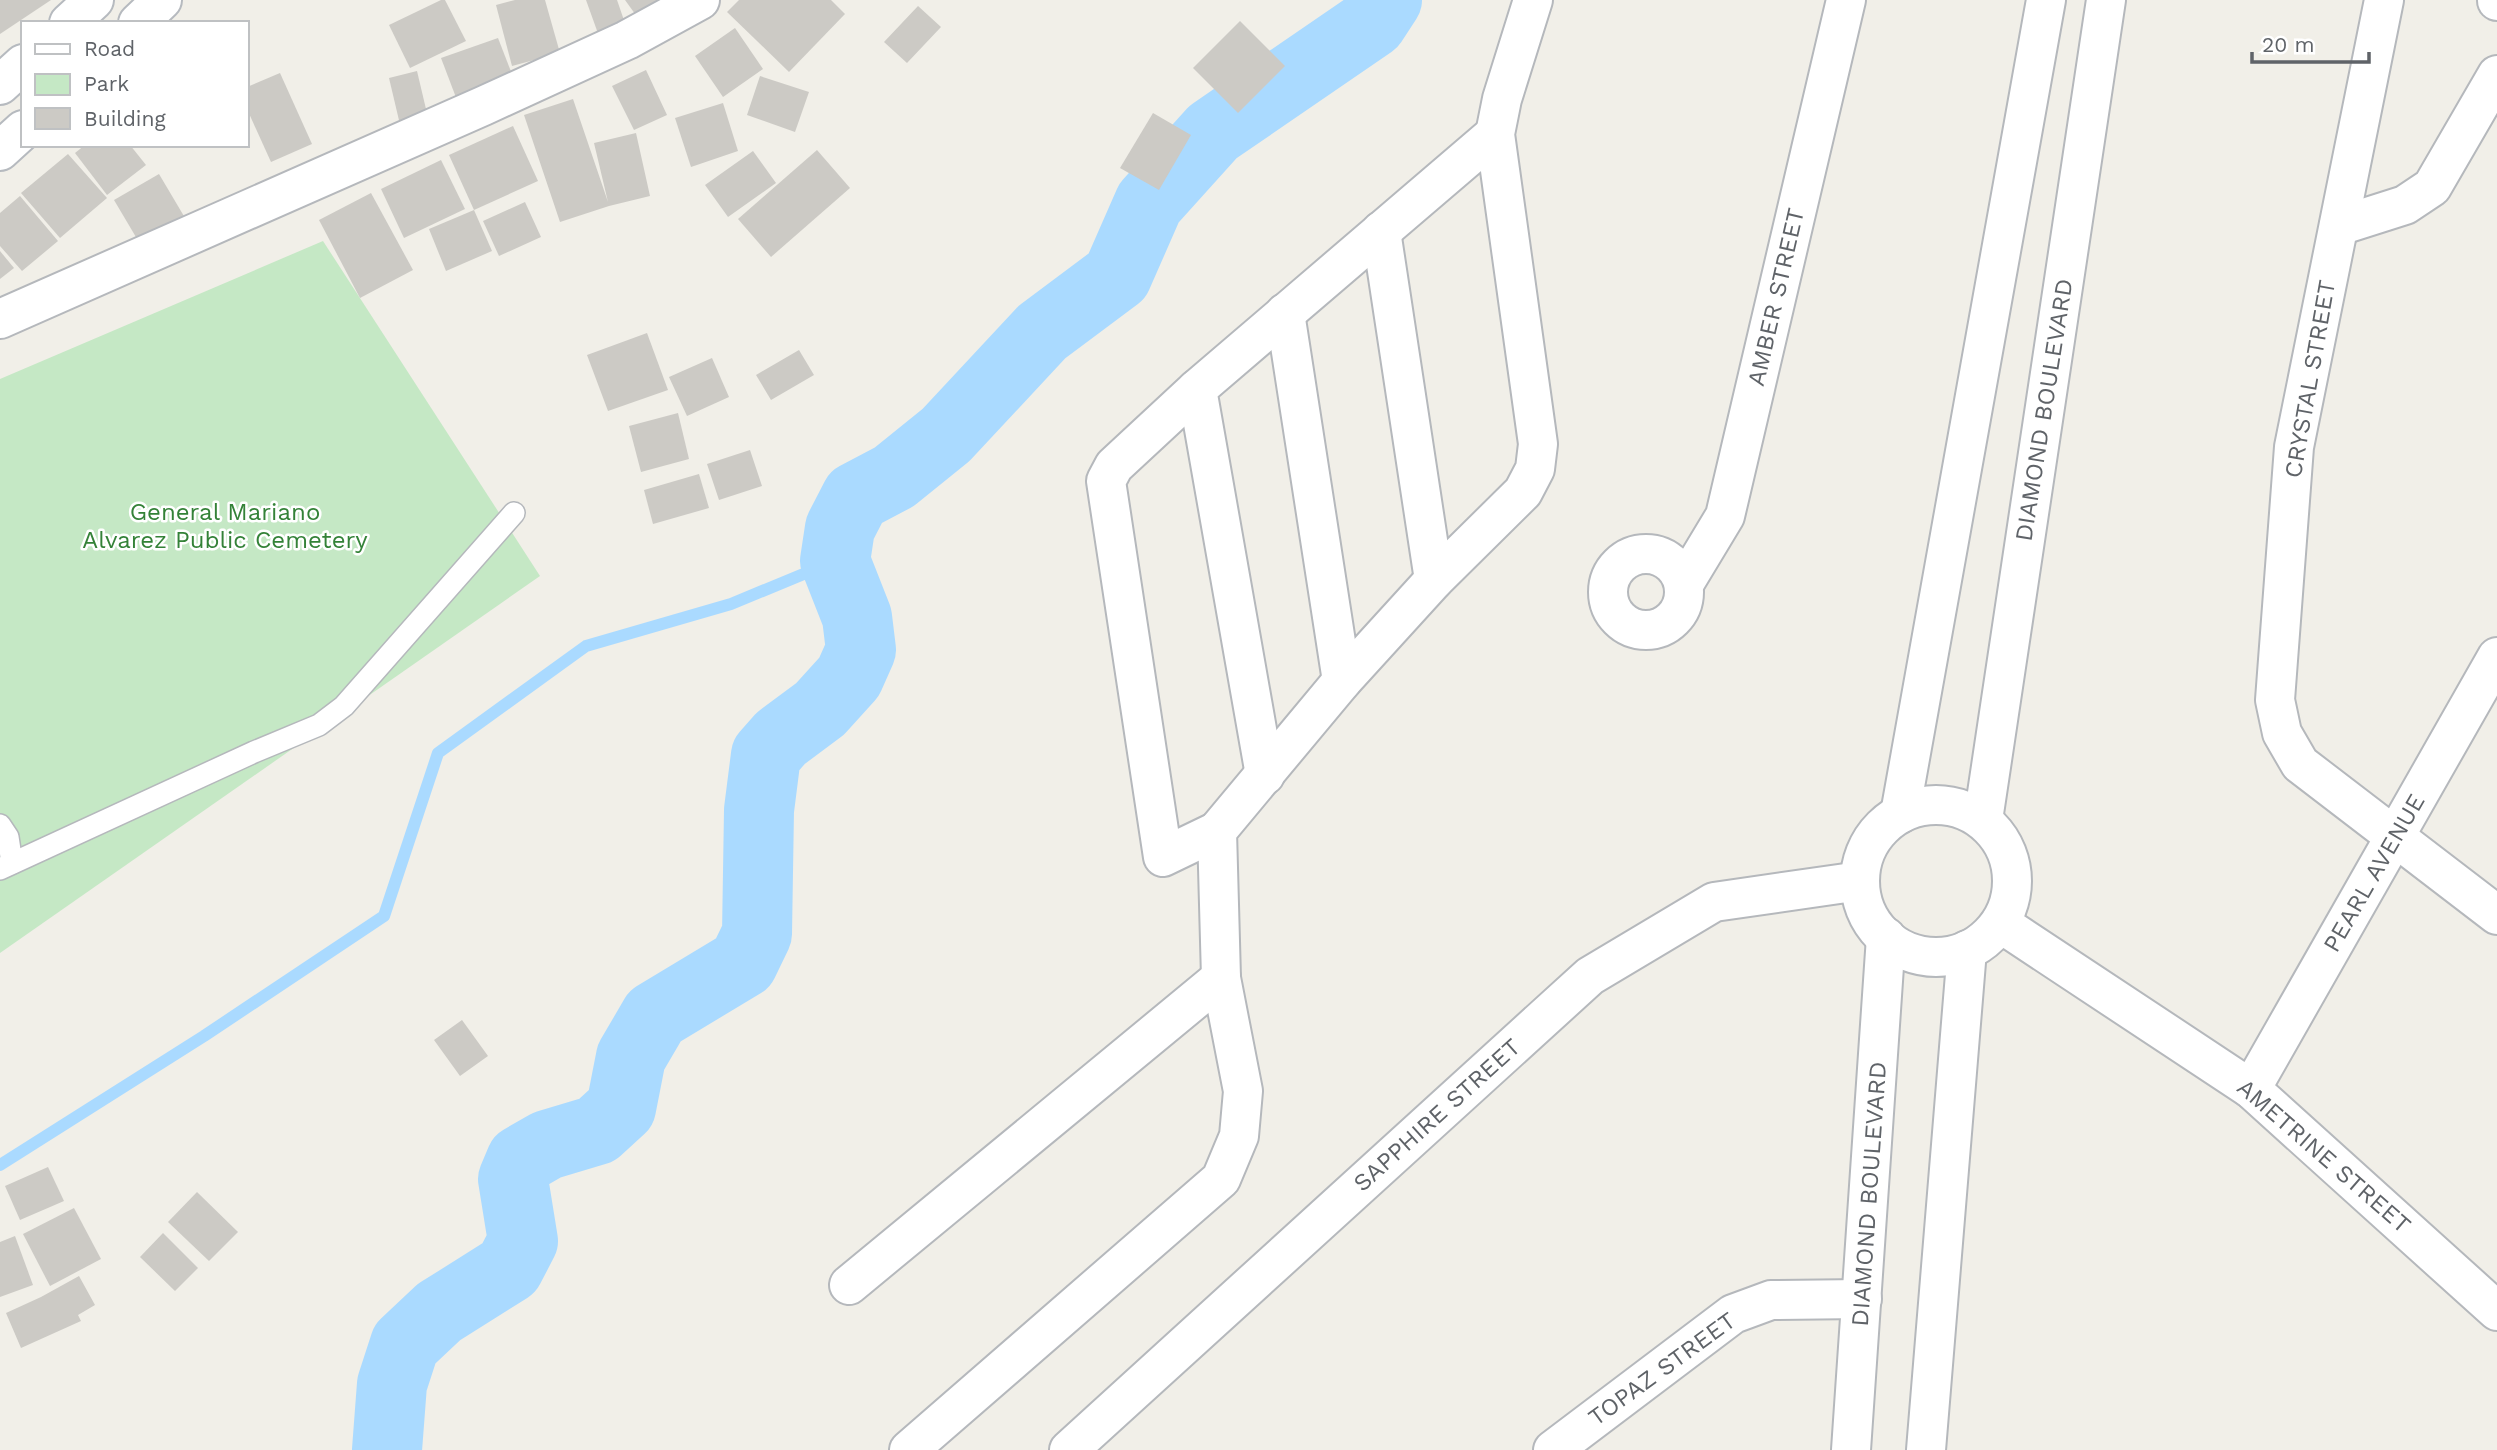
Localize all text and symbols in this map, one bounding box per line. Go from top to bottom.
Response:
legend [21,21,248,147]
scale bar [2252,21,2369,65]
text: 20 m [2262,32,2314,57]
text: Road [84,36,135,61]
text: Park [84,71,129,96]
text: Building [84,106,166,131]
street label: AMBER STREET [1742,205,1810,389]
street label: DIAMOND BOULEVARD [2009,277,2079,543]
street label: CRYSTAL STREET [2279,278,2341,480]
park label: General Mariano Alvarez Public Cemetery [82,498,368,554]
street label: PEARL AVENUE [2317,789,2431,957]
street label: SAPPHIRE STREET [1348,1033,1526,1197]
street label: DIAMOND BOULEVARD [1846,1061,1892,1327]
street label: AMETRINE STREET [2232,1073,2416,1239]
street label: TOPAZ STREET [1583,1306,1741,1432]

